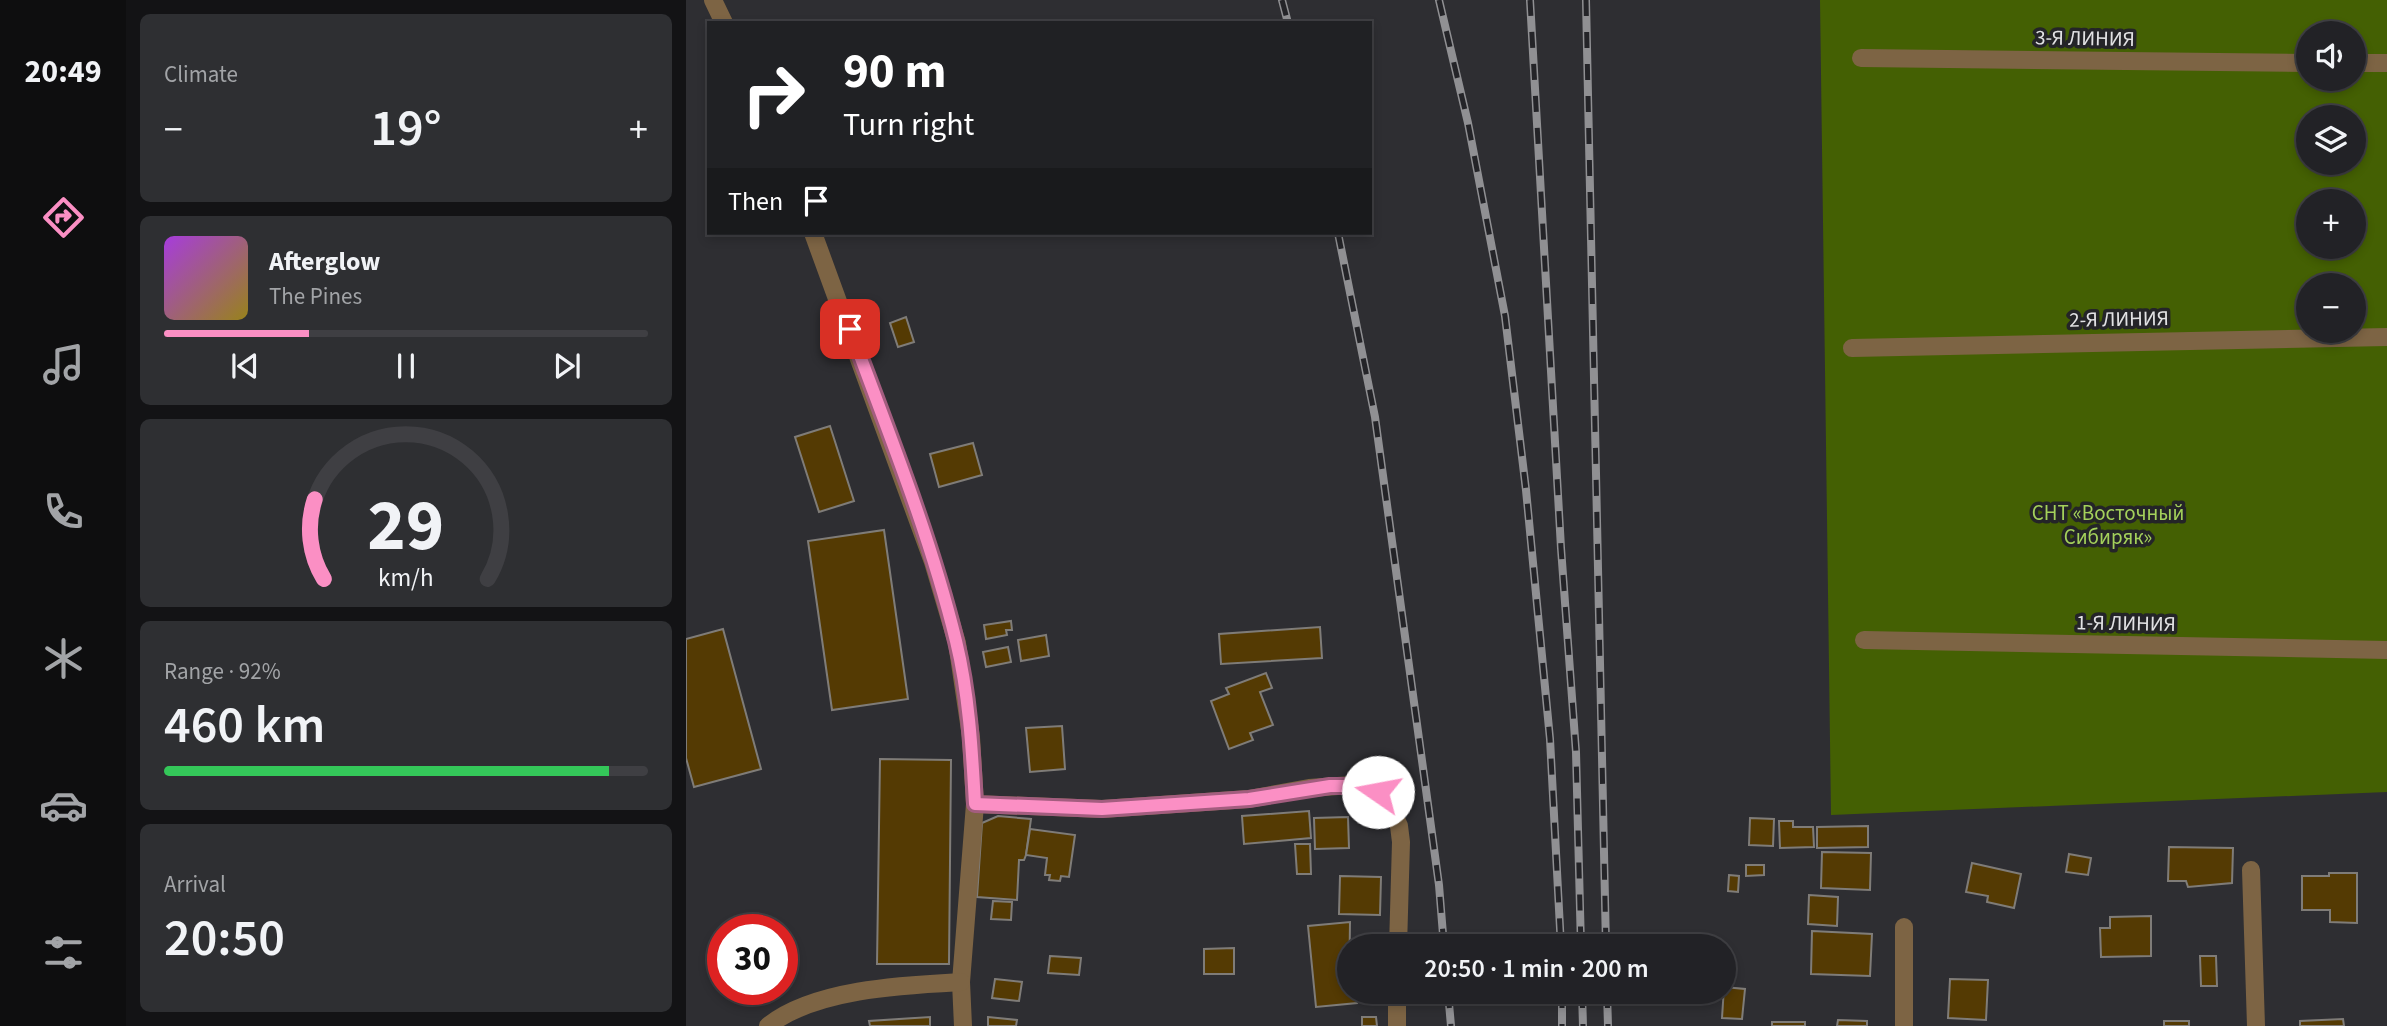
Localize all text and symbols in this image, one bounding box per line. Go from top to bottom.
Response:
map controls [2296,21,2366,343]
button: sound [2296,21,2366,91]
street label: 3-Я ЛИНИЯ [2035,22,2135,54]
text: 90 m [843,37,947,107]
text: 20:49 [24,49,102,95]
icon: right [728,49,819,140]
text: Climate [164,58,238,91]
text: 19° [370,92,442,166]
text: Turn right [843,102,974,148]
text: − [164,103,183,157]
text: + [629,103,648,157]
button: layers [2296,105,2366,175]
icon: arrive [797,182,835,220]
text: Then [728,183,783,220]
button: + [2296,189,2366,259]
icon: directions [39,193,88,242]
text: Afterglow [269,243,380,280]
button: − [2296,273,2366,343]
text: The Pines [269,280,362,313]
pin [820,299,880,359]
street label: 2-Я ЛИНИЯ [2069,303,2169,335]
icon: arrive [831,310,869,348]
icon: music [39,340,88,389]
icon: previous [226,347,264,385]
icon: pause [387,347,425,385]
icon: next [548,347,586,385]
text: 29 [368,474,444,578]
icon: phone [39,487,88,536]
park label: СНТ «Восточный Сибиряк» [2032,498,2184,552]
text: km/h [378,560,434,596]
street label: 1-Я ЛИНИЯ [2076,607,2176,639]
icon: climate [39,634,88,683]
text: Range · 92% [164,655,281,688]
text: 460 km [164,689,325,763]
position arrow [1341,755,1415,829]
icon: car [39,781,88,830]
text: Arrival [164,868,226,901]
text: 20:50 [164,902,285,976]
speed limit sign: 30 [707,914,798,1005]
icon: filters [39,928,88,977]
text: 20:50 · 1 min · 200 m [1424,950,1649,987]

